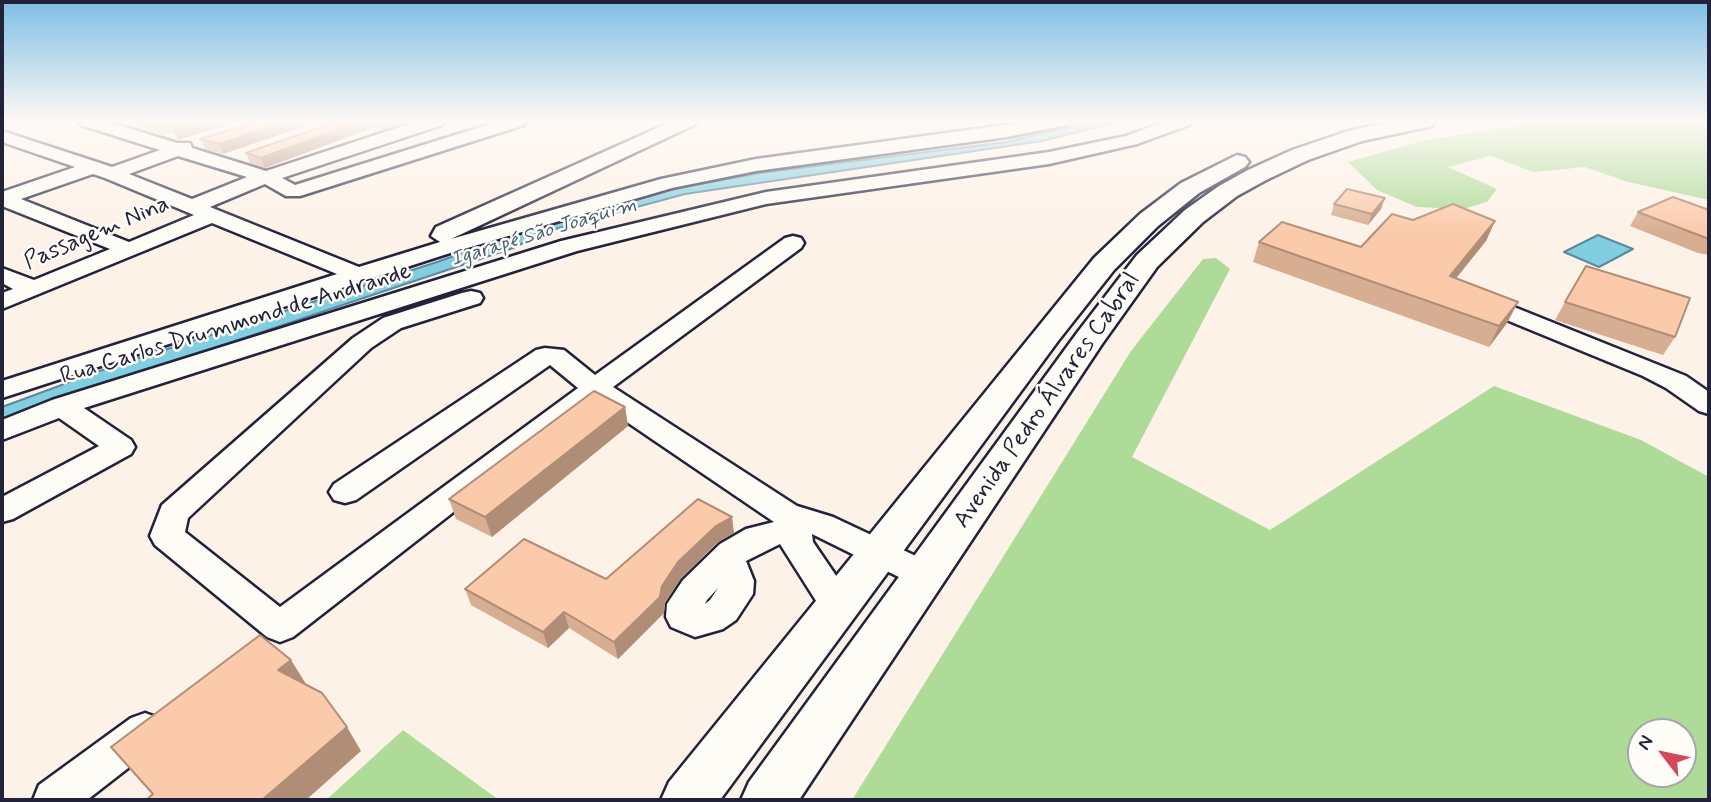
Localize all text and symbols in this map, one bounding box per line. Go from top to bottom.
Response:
street label: Passagem Nina [20,190,174,278]
water label: Igarapé São Joaquim [448,193,640,273]
street label: Rua Carlos Drummond de Andrande [57,258,415,392]
street label: Avenida Pedro Álvares Cabral [949,268,1147,534]
north arrow [1627,718,1697,788]
text: N [1632,731,1659,755]

